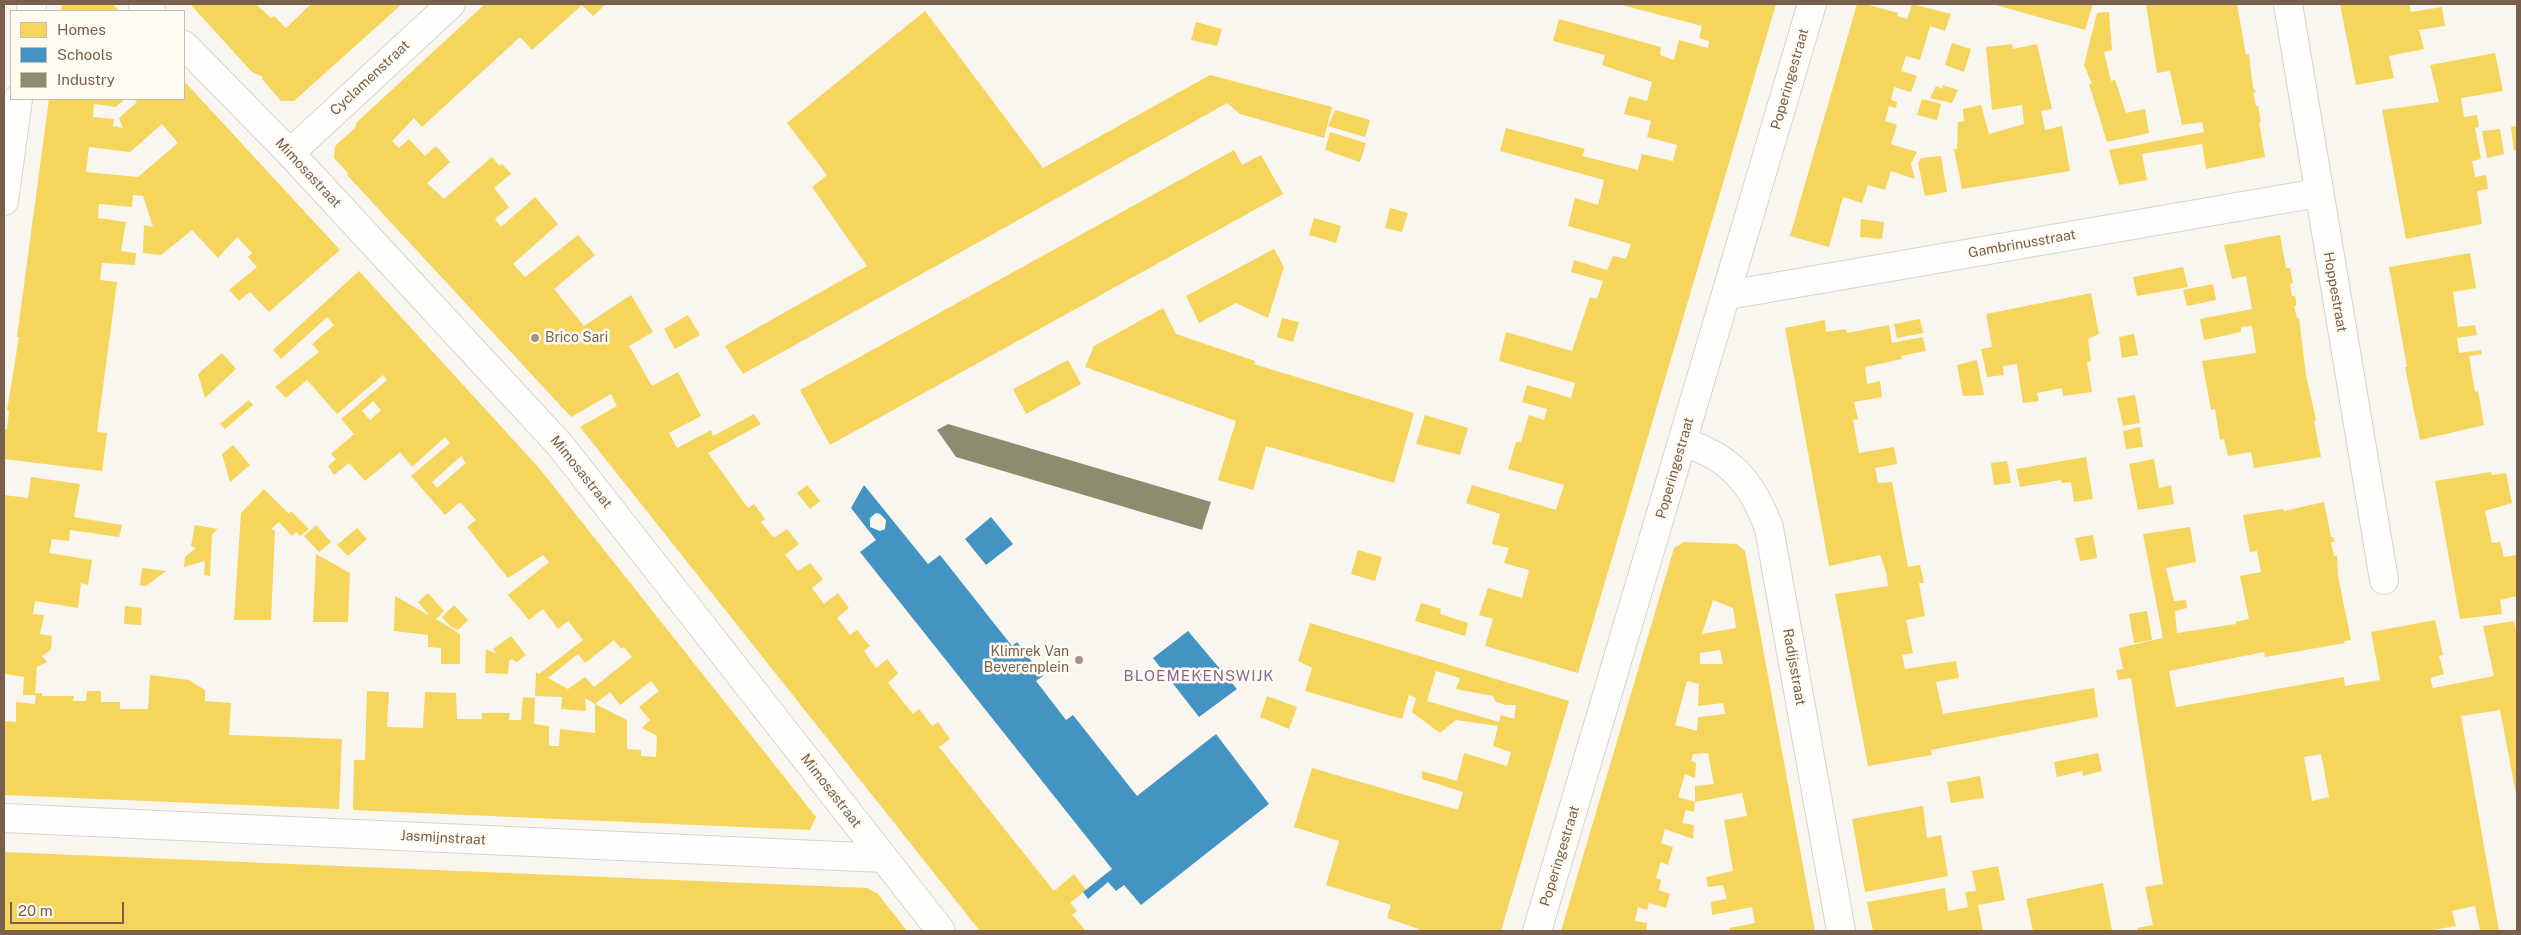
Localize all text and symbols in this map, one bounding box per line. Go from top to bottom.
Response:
legend [10,10,185,100]
text: Homes [57,21,106,38]
street label: Poperingestraat [1768,26,1812,132]
street label: Cyclamenstraat [327,37,413,119]
text: Schools [57,46,113,63]
text: Industry [57,71,115,88]
street label: Mimosastraat [272,135,344,211]
street label: Gambrinusstraat [1967,226,2077,262]
street label: Hoppestraat [2320,251,2350,333]
place label: Brico Sari [545,330,608,346]
marker: Brico Sari [529,332,541,344]
street label: Poperingestraat [1653,415,1697,521]
street label: Mimosastraat [546,432,616,512]
street label: Radijsstraat [1779,627,1809,707]
place label: Klimrek Van Beverenplein [984,644,1069,676]
marker: Klimrek Van Beverenplein [1073,654,1085,666]
district label: BLOEMEKENSWIJK [1122,667,1276,685]
street label: Mimosastraat [797,751,865,831]
street label: Poperingestraat [1537,804,1583,908]
street label: Jasmijnstraat [400,827,486,849]
scale bar [12,892,126,924]
text: 20 m [18,902,53,919]

